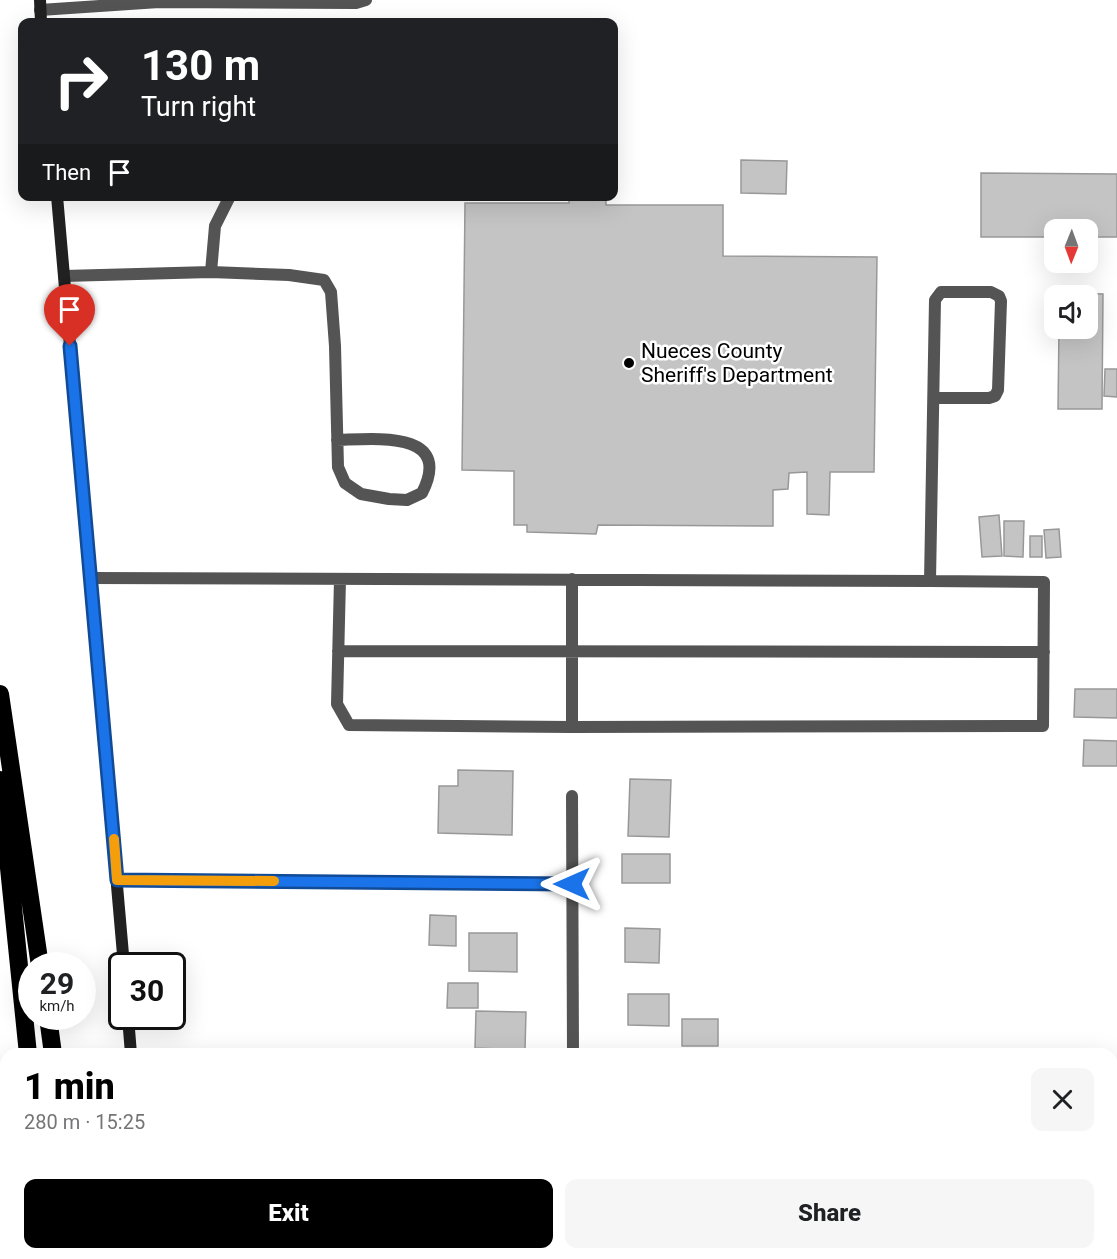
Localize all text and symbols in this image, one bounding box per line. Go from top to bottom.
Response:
text: 130 m [141,41,260,90]
icon: right [42,42,120,120]
text: Turn right [141,91,256,123]
icon: arrive [103,156,136,189]
text: Then [42,160,91,185]
north arrow [1044,219,1098,273]
map controls [1044,219,1098,339]
pin [44,284,95,346]
button: sound [1044,285,1098,339]
icon: arrive [53,293,86,326]
place label: Nueces County Sheriff's Department [641,339,833,387]
marker: Nueces County Sheriff's Department [622,356,636,370]
position arrow [540,852,604,916]
speed limit sign: 30 [108,952,186,1030]
text: 29 [40,966,74,1001]
text: km/h [39,997,75,1015]
text: 1 min [24,1066,115,1108]
button: close [1031,1068,1094,1131]
text: 280 m · 15:25 [24,1110,145,1134]
button: Exit [24,1179,553,1248]
button: Share [565,1179,1094,1248]

